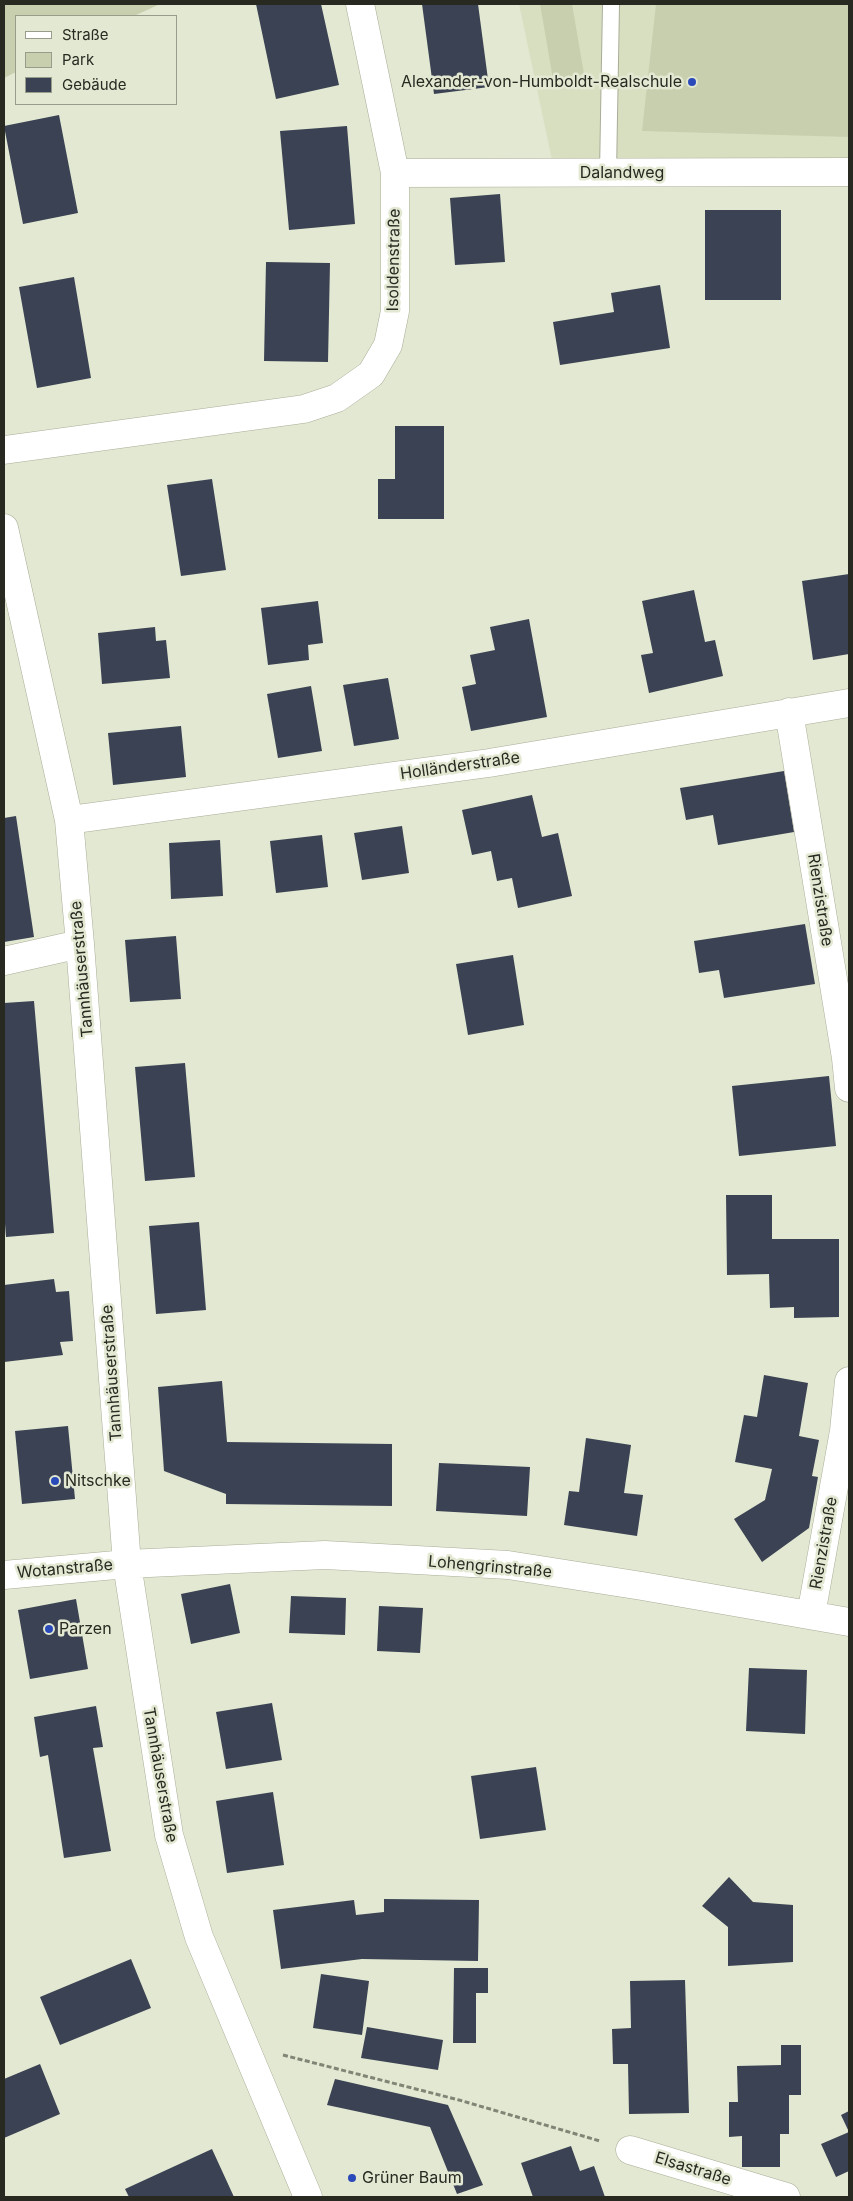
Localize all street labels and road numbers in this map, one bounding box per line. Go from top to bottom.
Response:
street label: Dalandweg [580,163,664,183]
street label: Isoldenstraße [384,209,404,311]
street label: Holländerstraße [399,748,521,784]
street label: Rienzistraße [803,852,837,948]
street label: Tannhäuserstraße [66,900,98,1038]
street label: Tannhäuserstraße [98,1304,126,1442]
street label: Rienzistraße [806,1495,842,1591]
street label: Lohengrinstraße [427,1552,553,1582]
street label: Wotanstraße [16,1555,114,1583]
street label: Tannhäuserstraße [139,1706,181,1844]
street label: Elsastraße [653,2148,733,2190]

